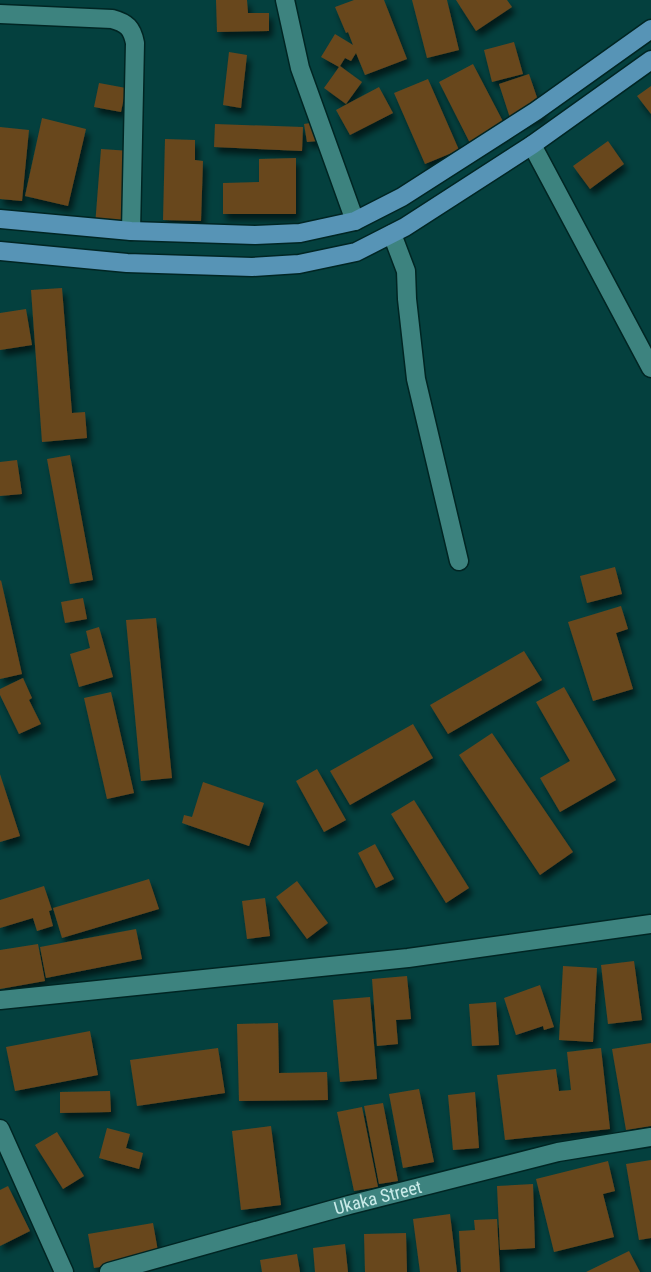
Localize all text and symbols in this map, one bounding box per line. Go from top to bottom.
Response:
street label: Ukaka Street [331,1176,424,1219]

